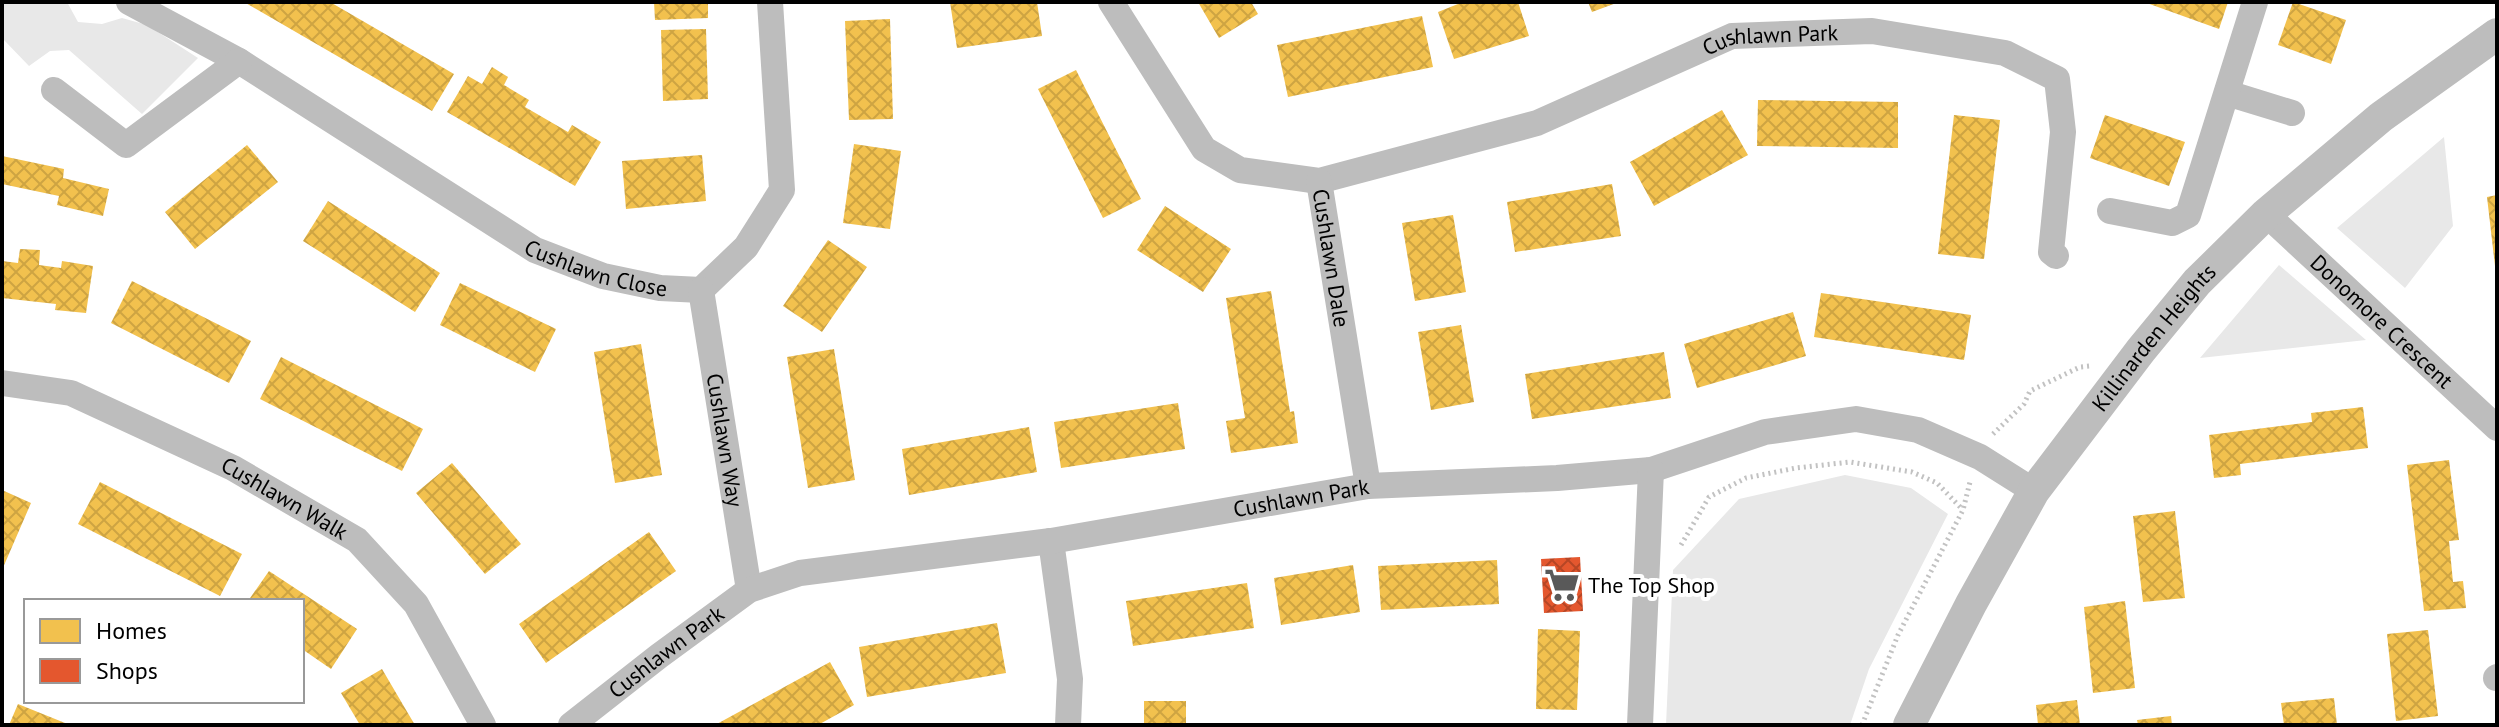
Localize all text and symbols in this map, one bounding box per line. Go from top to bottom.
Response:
street label: Cushlawn Park [1698,18,1839,61]
street label: Cushlawn Dale [1306,187,1356,329]
street label: Cushlawn Close [519,233,668,302]
street label: Donomore Crescent [2305,248,2459,395]
street label: Killinarden Heights [2086,258,2221,417]
street label: Cushlawn Way [701,371,750,510]
street label: Cushlawn Walk [217,451,353,546]
street label: Cushlawn Park [1231,472,1372,523]
supermarket icon: The Top Shop [1543,566,1581,604]
place label: The Top Shop [1588,571,1715,599]
legend [24,599,304,703]
street label: Cushlawn Park [603,599,730,704]
text: Homes [96,615,167,646]
text: Shops [96,655,158,686]

